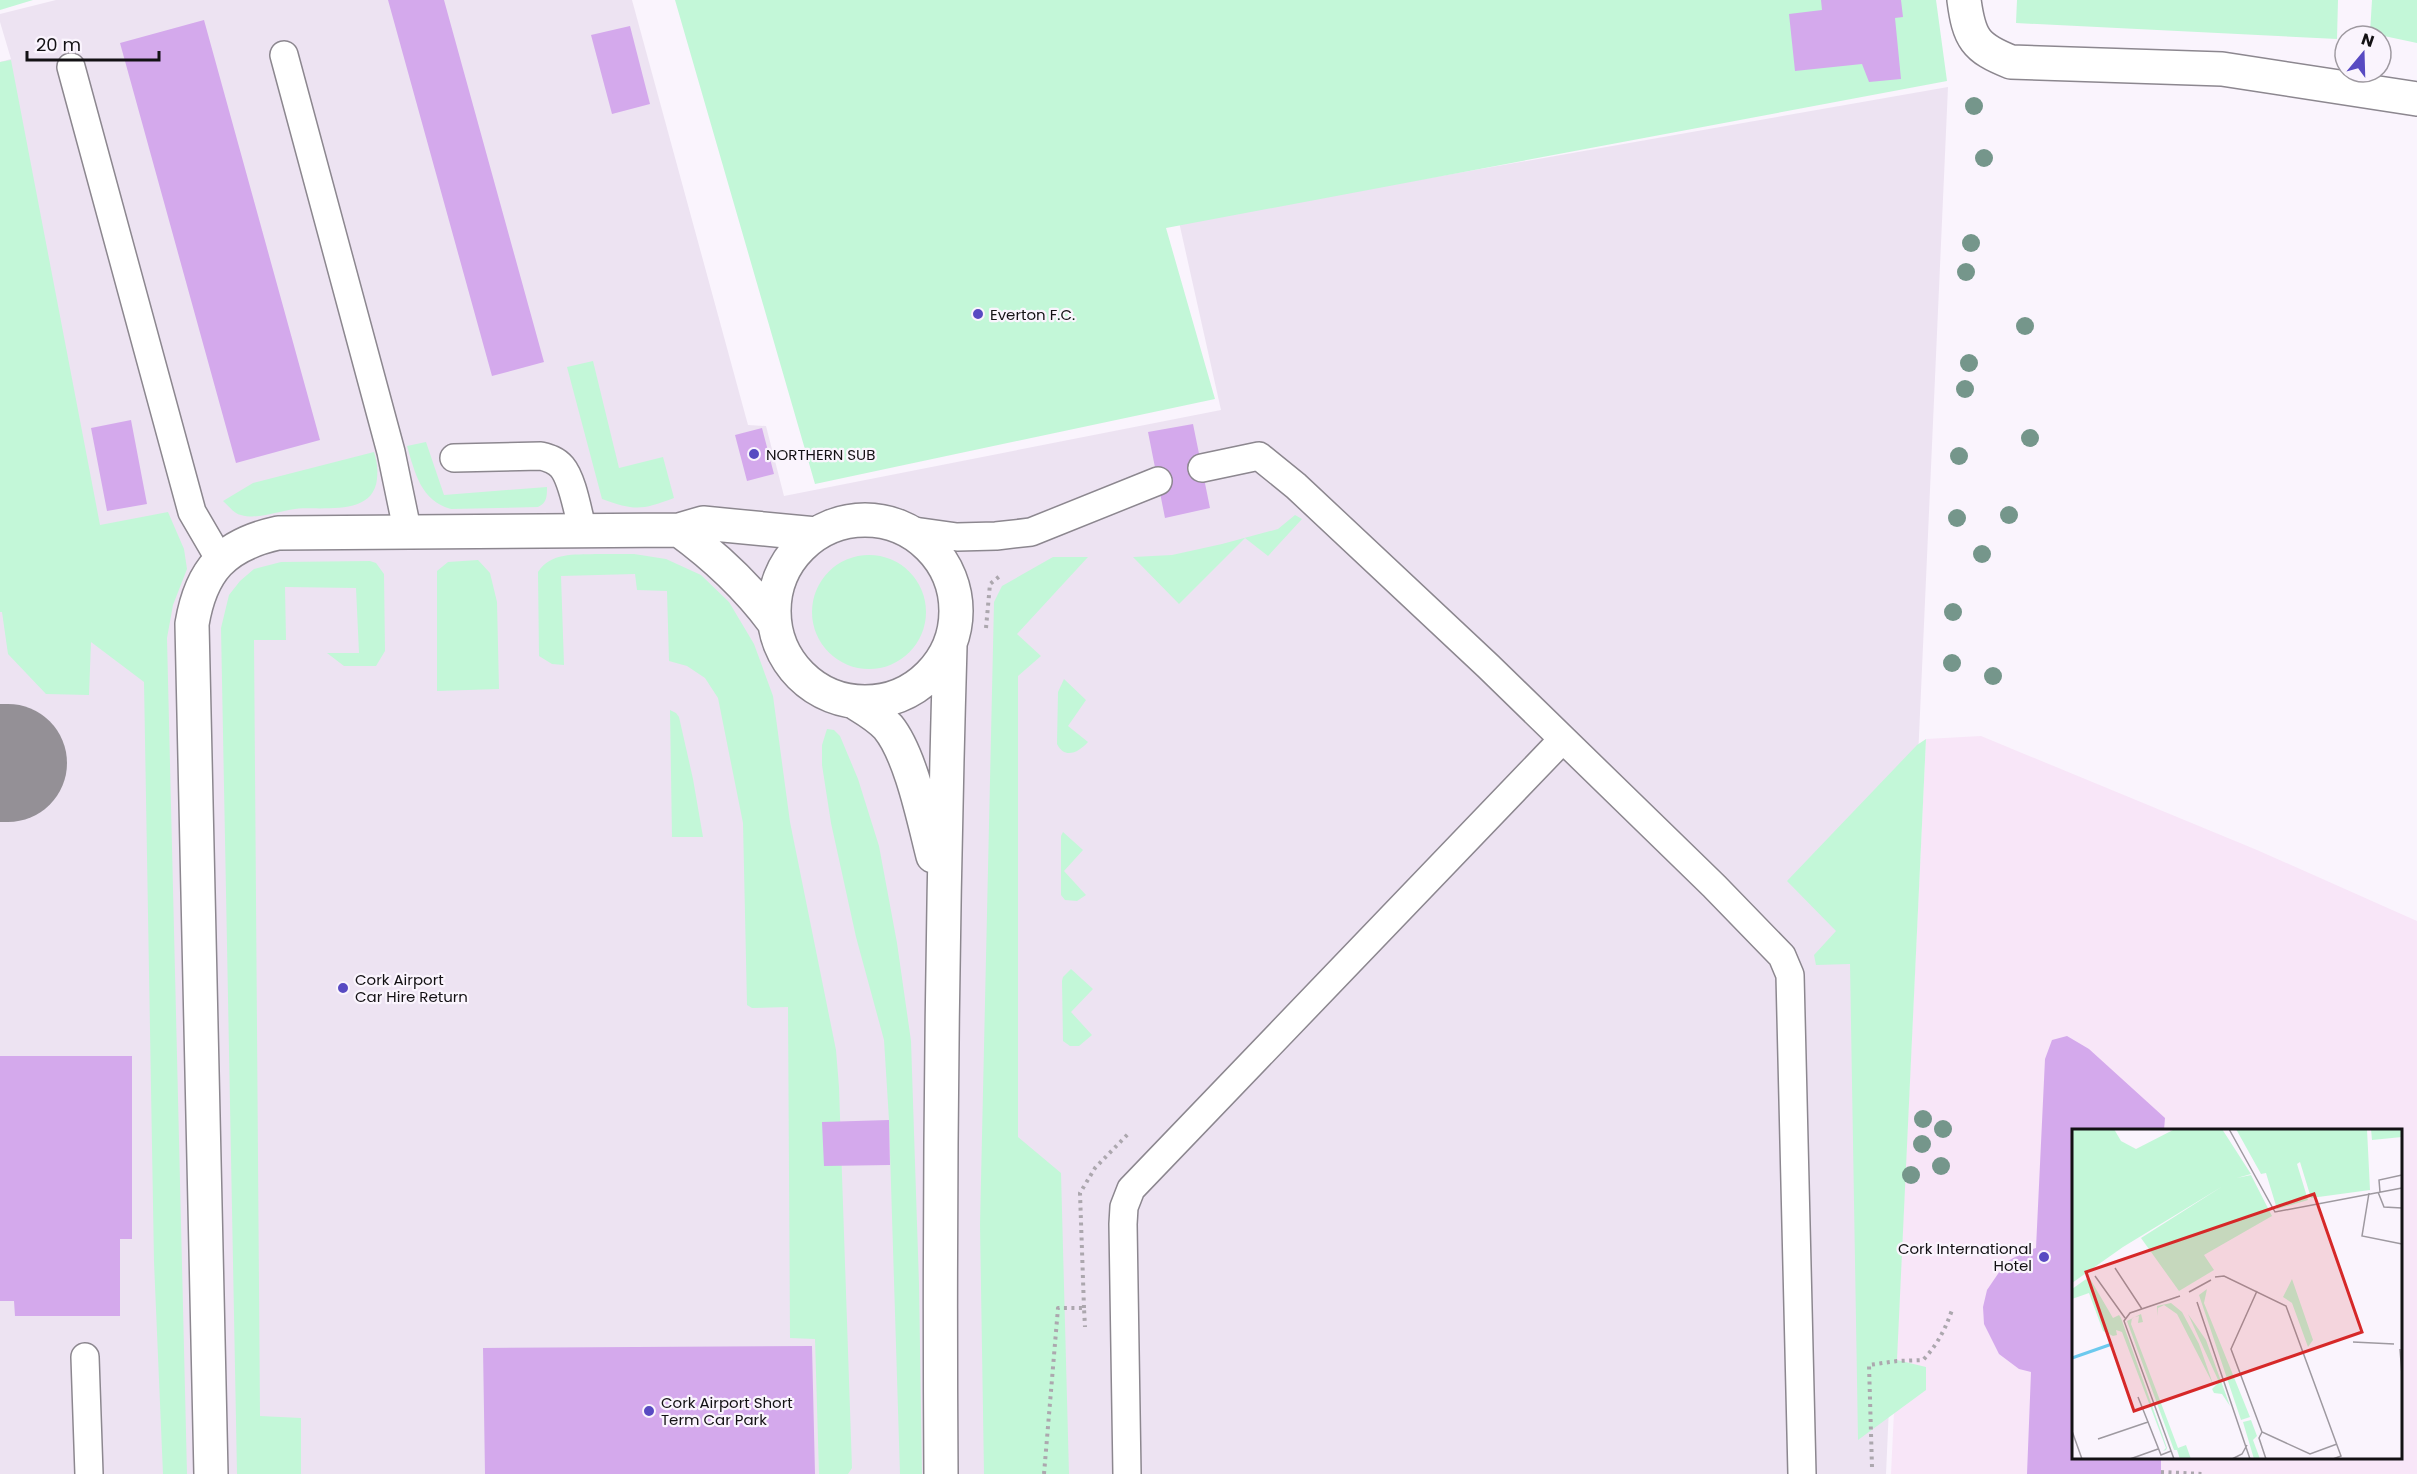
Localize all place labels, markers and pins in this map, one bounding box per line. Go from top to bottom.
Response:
place label: Everton F.C. [990,304,1075,325]
marker: Everton F.C. [971,307,985,321]
place label: NORTHERN SUB [766,444,875,465]
marker: NORTHERN SUB [747,447,761,461]
place label: Cork Airport Car Hire Return [355,969,468,1007]
marker: Cork Airport Car Hire Return [336,981,350,995]
place label: Cork International Hotel [1898,1238,2032,1276]
marker: Cork International Hotel [2037,1250,2051,1264]
place label: Cork Airport Short Term Car Park [661,1392,793,1430]
marker: Cork Airport Short Term Car Park [642,1404,656,1418]

